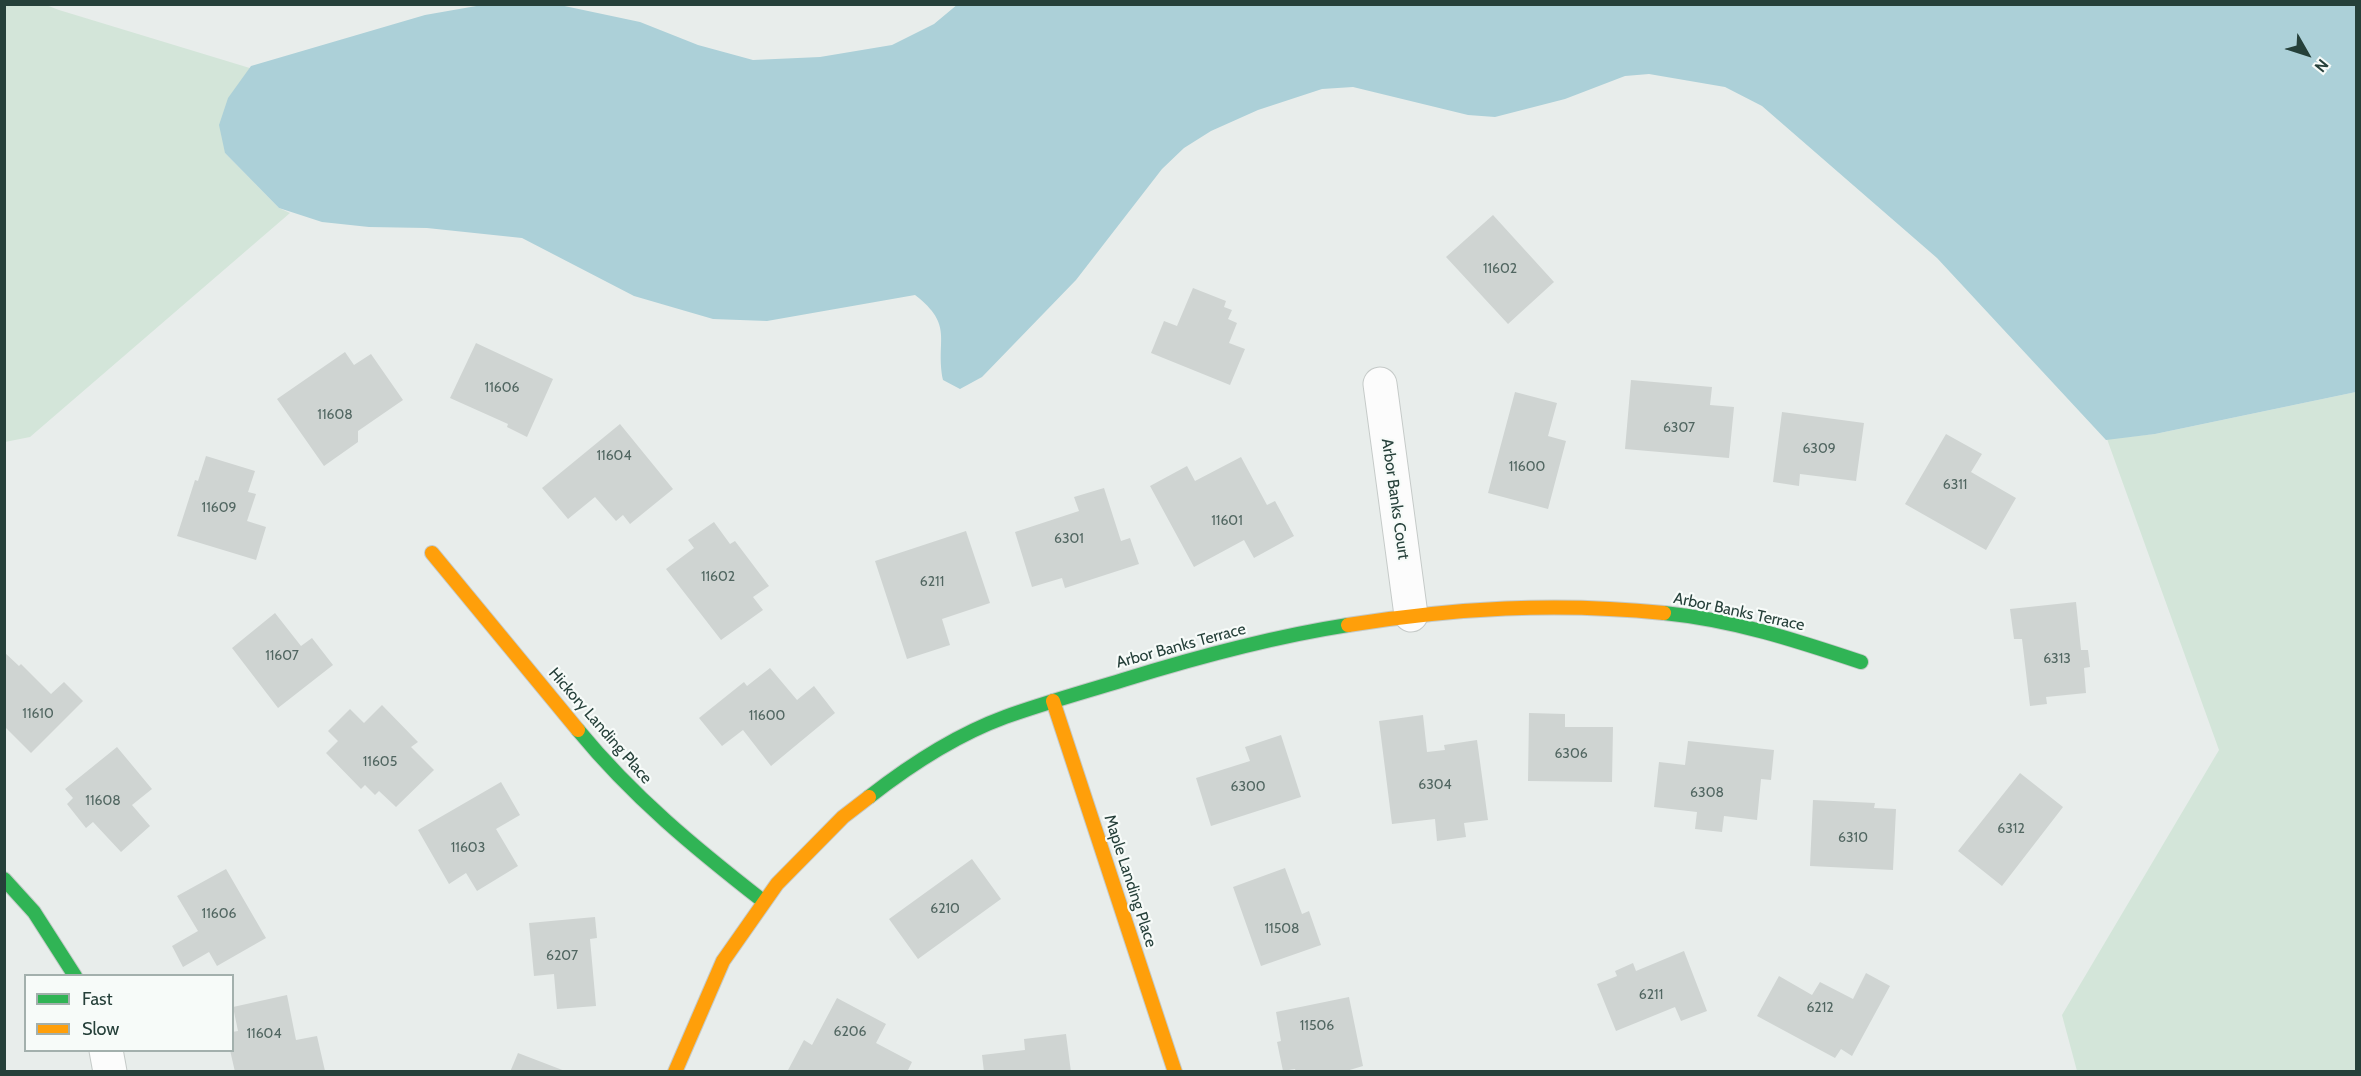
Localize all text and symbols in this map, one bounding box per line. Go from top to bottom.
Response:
north arrow [2277,24,2337,84]
text: N [2310,55,2332,76]
house number: 11602 [1483,261,1517,277]
house number: 11606 [485,380,519,396]
house number: 11608 [317,407,353,423]
house number: 6307 [1663,420,1695,436]
street label: Arbor Banks Court [1377,437,1413,561]
house number: 6309 [1802,441,1836,457]
house number: 11604 [597,448,631,464]
house number: 11600 [1509,459,1545,475]
house number: 6311 [1943,477,1967,493]
house number: 11609 [202,500,236,516]
house number: 11601 [1211,513,1243,529]
house number: 6301 [1054,531,1084,547]
house number: 11602 [701,569,735,585]
house number: 6211 [920,574,944,590]
street label: Arbor Banks Terrace [1672,589,1806,635]
street label: Arbor Banks Terrace [1114,619,1248,673]
house number: 11607 [265,648,299,664]
house number: 6313 [2043,651,2071,667]
street label: Hickory Landing Place [544,664,656,788]
house number: 11610 [22,706,54,722]
house number: 11600 [749,708,785,724]
house number: 6306 [1554,746,1588,762]
house number: 11605 [363,754,397,770]
house number: 6304 [1418,777,1452,793]
house number: 6300 [1230,779,1266,795]
house number: 6308 [1690,785,1724,801]
house number: 11608 [85,793,121,809]
street label: Maple Landing Place [1100,812,1160,950]
house number: 6312 [1997,821,2025,837]
house number: 6310 [1838,830,1868,846]
house number: 11603 [451,840,485,856]
house number: 6210 [930,901,960,917]
house number: 11606 [202,906,236,922]
house number: 11508 [1265,921,1299,937]
house number: 6207 [546,948,578,964]
legend [24,974,234,1052]
house number: 6211 [1639,987,1663,1003]
text: Fast [82,988,113,1010]
house number: 6212 [1806,1000,1834,1016]
text: Slow [82,1018,119,1040]
house number: 11506 [1300,1018,1334,1034]
house number: 6206 [833,1024,867,1040]
house number: 11604 [247,1026,281,1042]

